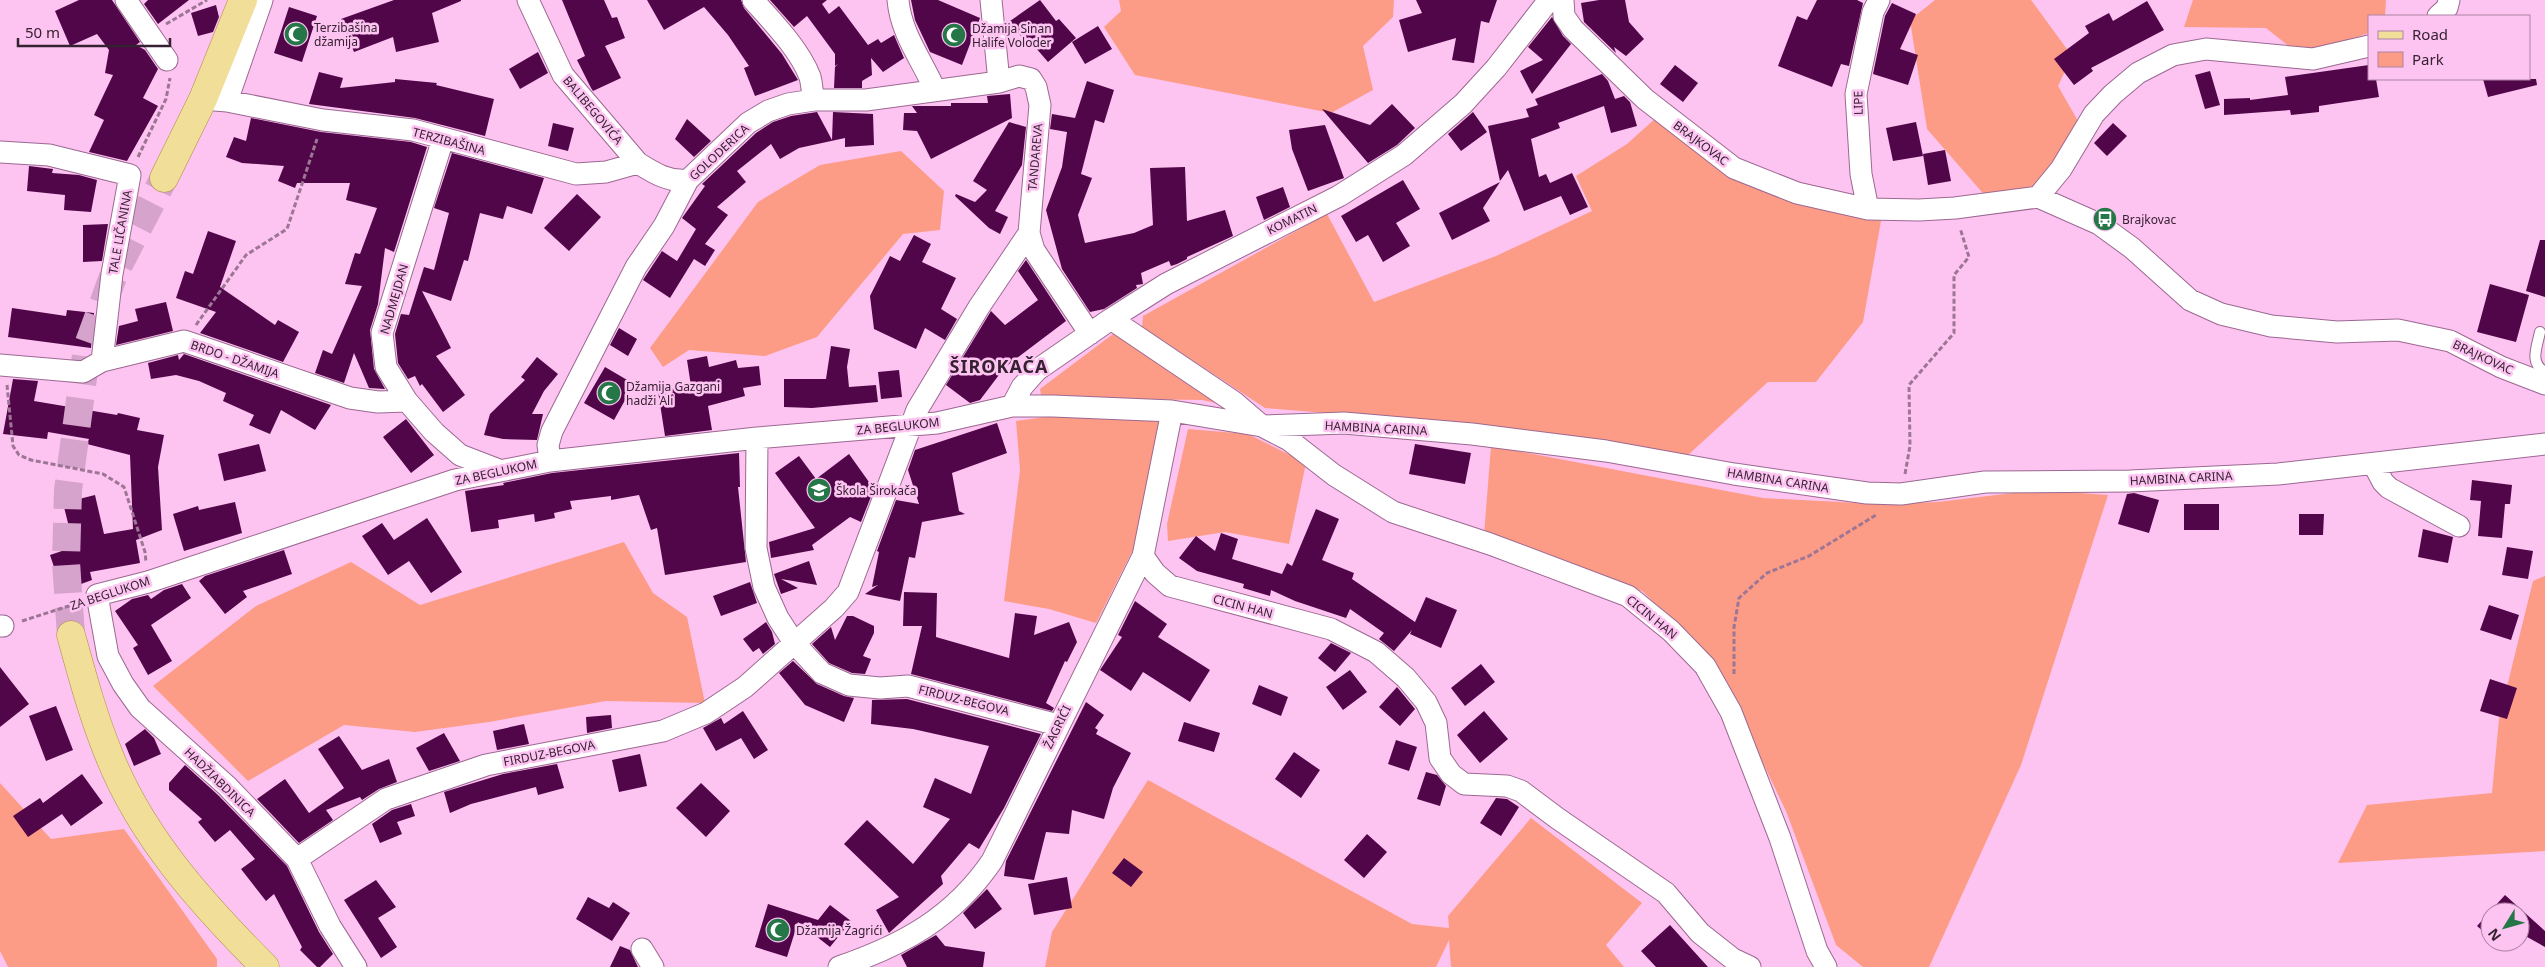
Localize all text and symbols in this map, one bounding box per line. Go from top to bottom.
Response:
scale bar [18,15,170,47]
legend [2368,15,2530,80]
place label: Terzibašina džamija [314,19,377,50]
place label: Džamija Sinan Halife Voloder [972,20,1052,51]
mosque icon: Terzibašina džamija [283,21,309,47]
text: 50 m [25,22,60,42]
mosque icon: Džamija Sinan Halife Voloder [941,22,967,48]
text: Road [2412,24,2448,44]
text: Park [2412,49,2444,69]
street label: BALIBEGOVIĆA [559,72,627,148]
street label: LIPE [1849,91,1867,115]
street label: BRAJKOVAC [1670,117,1732,170]
street label: GOLODERICA [686,120,753,184]
street label: TANDAREVA [1024,122,1046,191]
street label: TERZIBAŠINA [411,123,488,159]
street label: TALE LIČANINA [104,188,136,275]
street label: KOMATIN [1264,199,1320,239]
bus stop icon: Brajkovac [2092,206,2118,232]
place label: Brajkovac [2122,211,2177,228]
street label: NADMEJDAN [376,262,412,336]
street label: BRDO - DŽAMIJA [188,336,282,382]
street label: BRAJKOVAC [2450,336,2516,379]
district label: ŠIROKAČA [949,354,1049,378]
place label: Džamija Gazgani hadži Ali [626,378,720,409]
mosque icon: Džamija Gazgani hadži Ali [596,380,622,406]
street label: ZA BEGLUKOM [856,413,940,439]
street label: HAMBINA CARINA [1324,417,1428,439]
street label: ZA BEGLUKOM [454,455,538,489]
street label: HAMBINA CARINA [1726,464,1830,496]
street label: HAMBINA CARINA [2129,467,2233,489]
school or university icon: Škola Širokača [806,477,832,503]
place label: Škola Širokača [836,482,917,499]
street label: ZA BEGLUKOM [68,572,152,614]
street label: CICIN HAN [1211,590,1275,622]
street label: CICIN HAN [1623,591,1681,643]
street label: FIRDUZ-BEGOVA [917,681,1011,720]
street label: ŽAGRIĆI [1039,703,1075,751]
street label: FIRDUZ-BEGOVA [502,736,597,770]
street label: HADŽIABDINICA [181,744,260,821]
north arrow [2480,902,2530,952]
mosque icon: Džamija Žagrići [765,917,791,943]
place label: Džamija Žagrići [796,922,882,939]
text: N [2483,925,2505,945]

